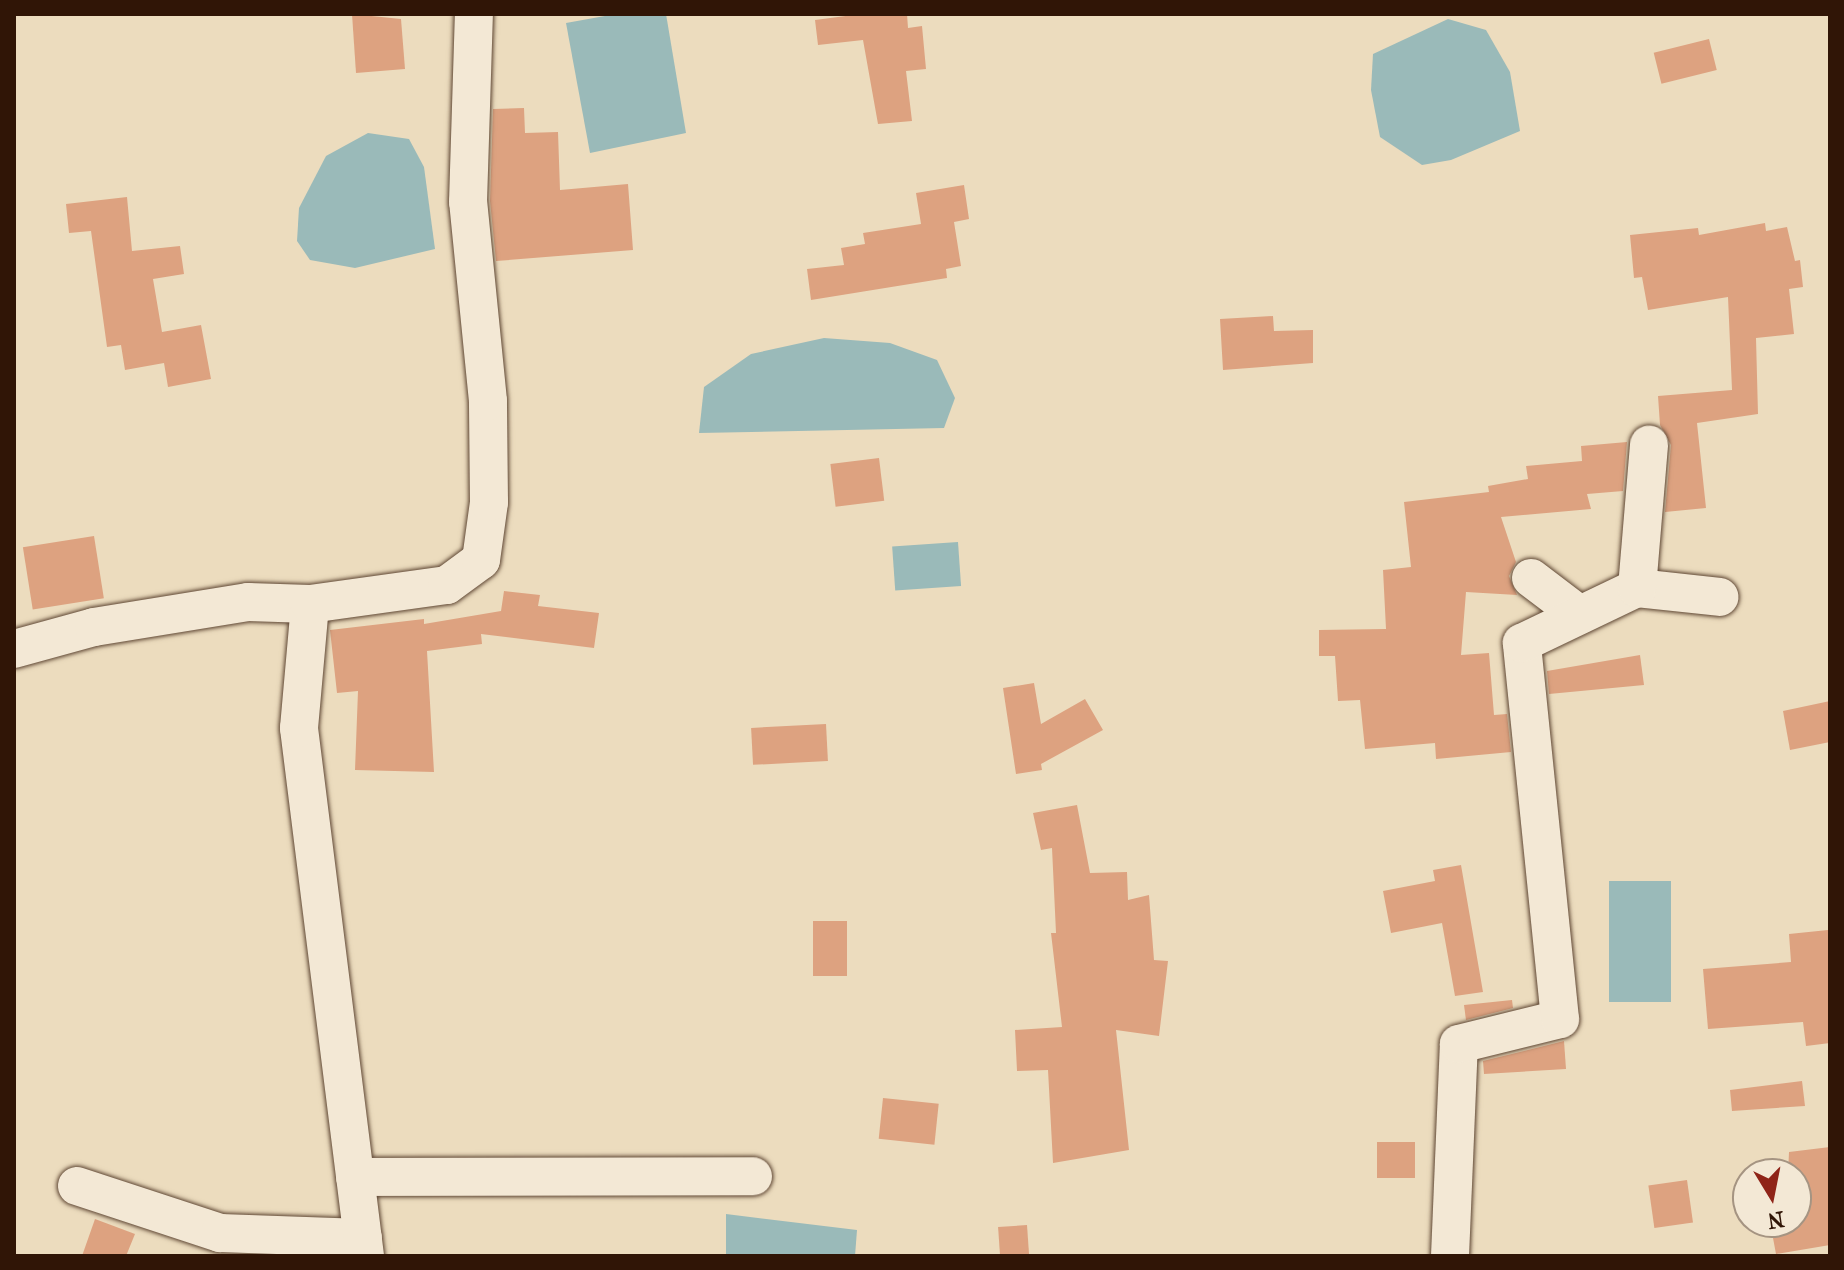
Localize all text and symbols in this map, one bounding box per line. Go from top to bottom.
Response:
north arrow [1732,1158,1812,1238]
text: N [1765,1205,1786,1234]

